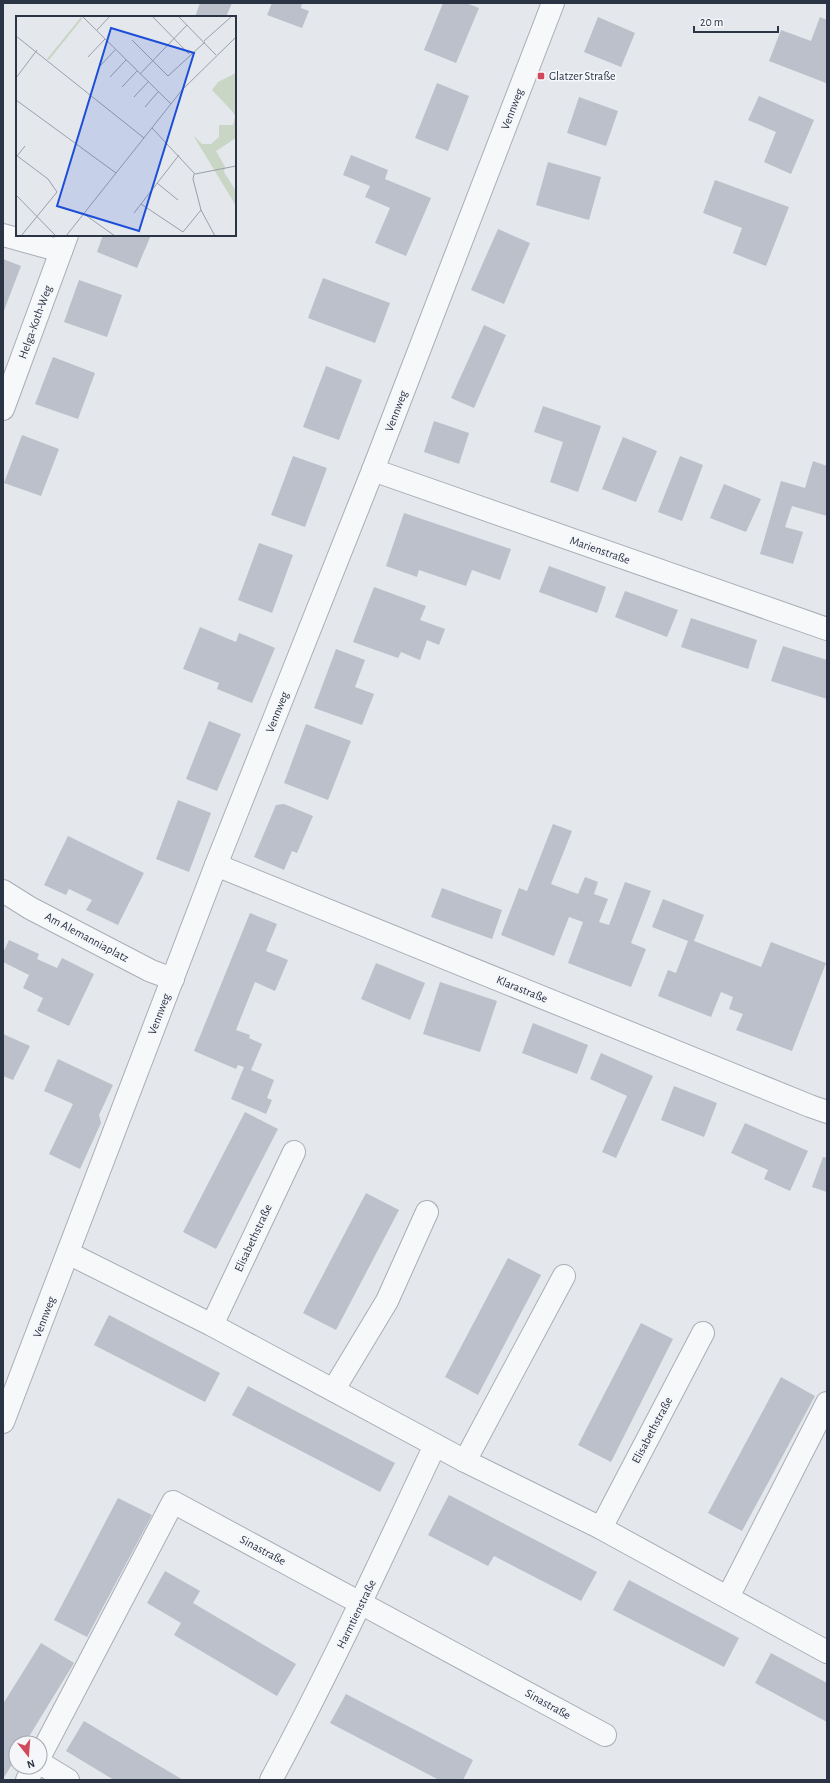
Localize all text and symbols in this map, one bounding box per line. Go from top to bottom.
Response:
scale bar [694,8,778,34]
inset map [16,16,236,236]
text: 20 m [700,16,723,28]
place label: Glatzer Straße [549,70,616,82]
marker: Glatzer Straße [536,71,546,81]
street label: Vennweg [499,87,525,131]
street label: Helga-Koth-Weg [16,283,54,360]
street label: Vennweg [383,389,409,433]
street label: Marienstraße [568,534,632,566]
street label: Vennweg [263,690,291,734]
street label: Am Alemanniaplatz [43,910,131,964]
street label: Klarastraße [495,973,549,1005]
street label: Vennweg [146,992,172,1036]
street label: Elisabethstraße [232,1202,274,1274]
street label: Vennweg [31,1295,57,1339]
street label: Elisabethstraße [630,1395,674,1465]
street label: Sinastraße [238,1533,288,1567]
street label: Harmtienstraße [334,1578,378,1650]
street label: Sinastraße [523,1687,573,1721]
north arrow [8,1735,48,1775]
text: N [26,1758,36,1770]

